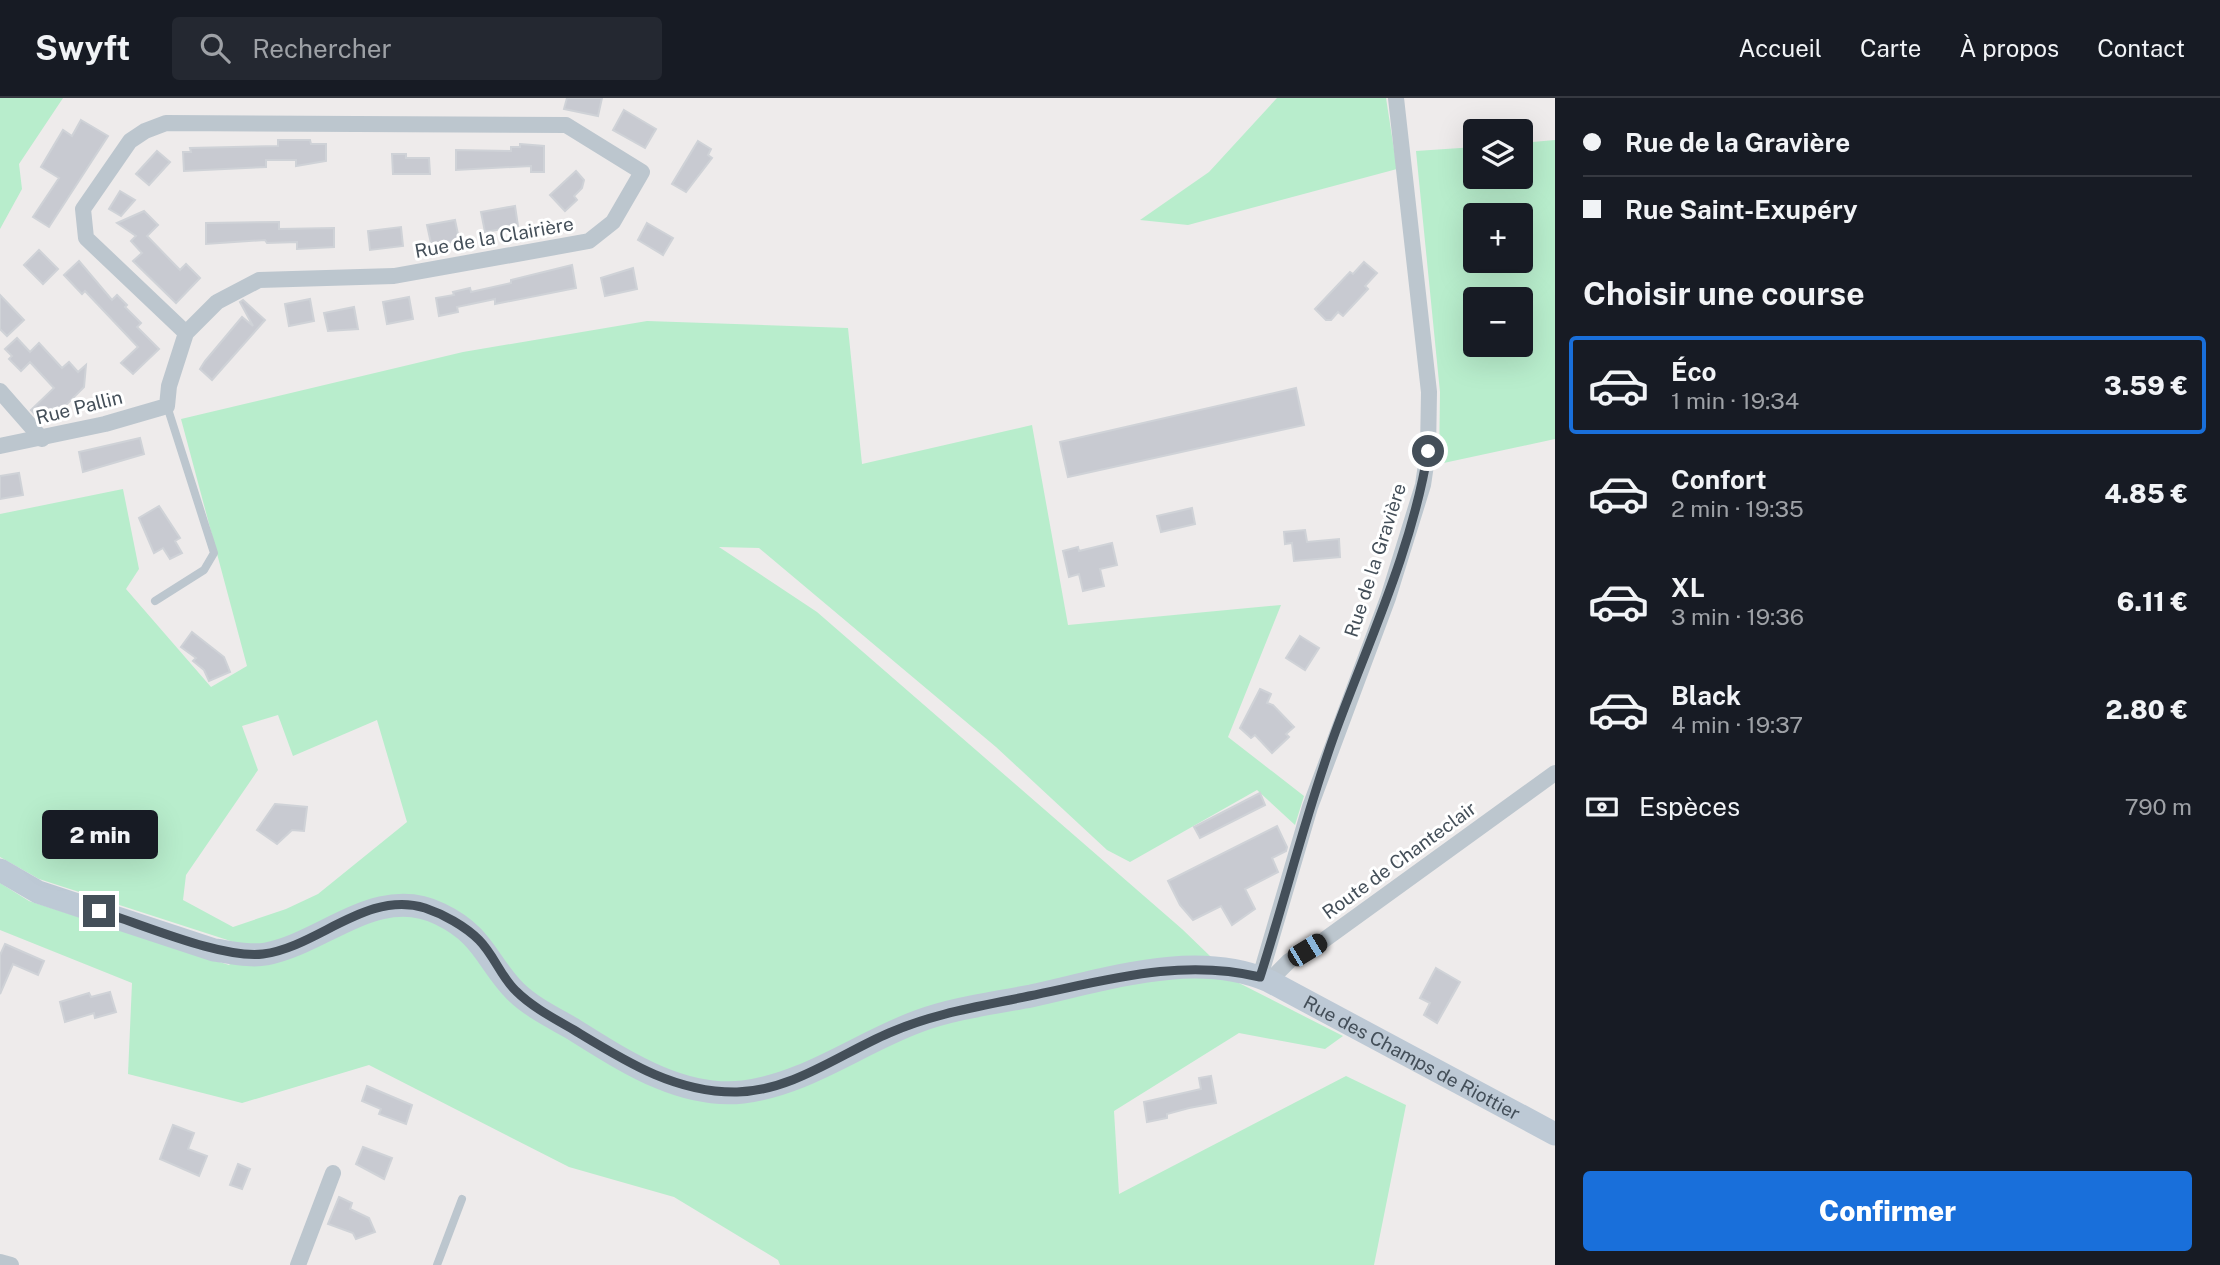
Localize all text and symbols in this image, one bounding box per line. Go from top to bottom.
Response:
search box [172,17,662,80]
text: Swyft [35,29,130,67]
icon: search [196,29,234,67]
text: Rechercher [252,33,392,64]
text: Accueil [1739,34,1822,62]
text: Carte [1860,34,1921,62]
text: À propos [1959,34,2059,62]
text: Contact [2097,34,2185,62]
map controls [1463,119,1533,357]
button: layers [1463,119,1533,189]
text: Rue de la Gravière [1625,127,1850,158]
text: Rue Saint-Exupéry [1625,194,1858,225]
button: + [1463,203,1533,273]
street label: Rue de la Clairière [413,212,575,262]
text: Choisir une course [1583,275,1865,312]
button: − [1463,287,1533,357]
icon: car [1587,354,1650,417]
text: Éco [1671,356,1717,387]
text: 3.59 € [2104,370,2188,401]
street label: Rue Pallin [33,386,125,428]
text: 1 min · 19:34 [1671,387,1799,414]
route start [1412,435,1444,467]
icon: car [1587,462,1650,525]
text: Confort [1671,464,1767,495]
text: 4.85 € [2104,478,2188,509]
street label: Rue de la Gravière [1340,480,1410,640]
text: 2 min · 19:35 [1671,495,1804,522]
icon: car [1587,570,1650,633]
text: XL [1671,572,1705,603]
text: 6.11 € [2117,586,2188,617]
text: 3 min · 19:36 [1671,603,1804,630]
icon: car [1587,678,1650,741]
text: Black [1671,680,1741,711]
text: 2.80 € [2105,694,2188,725]
text: 4 min · 19:37 [1671,711,1803,738]
icon: cash [1583,788,1621,826]
text: Espèces [1639,791,1740,822]
text: 790 m [2125,793,2192,820]
street label: Route de Chanteclair [1318,797,1480,923]
callout: 2 min [41,810,157,858]
text: 2 min [69,821,131,848]
route end [83,895,115,927]
car [1284,930,1331,970]
street label: Rue des Champs de Riottier [1300,991,1524,1124]
button: Confirmer [1583,1171,2192,1251]

